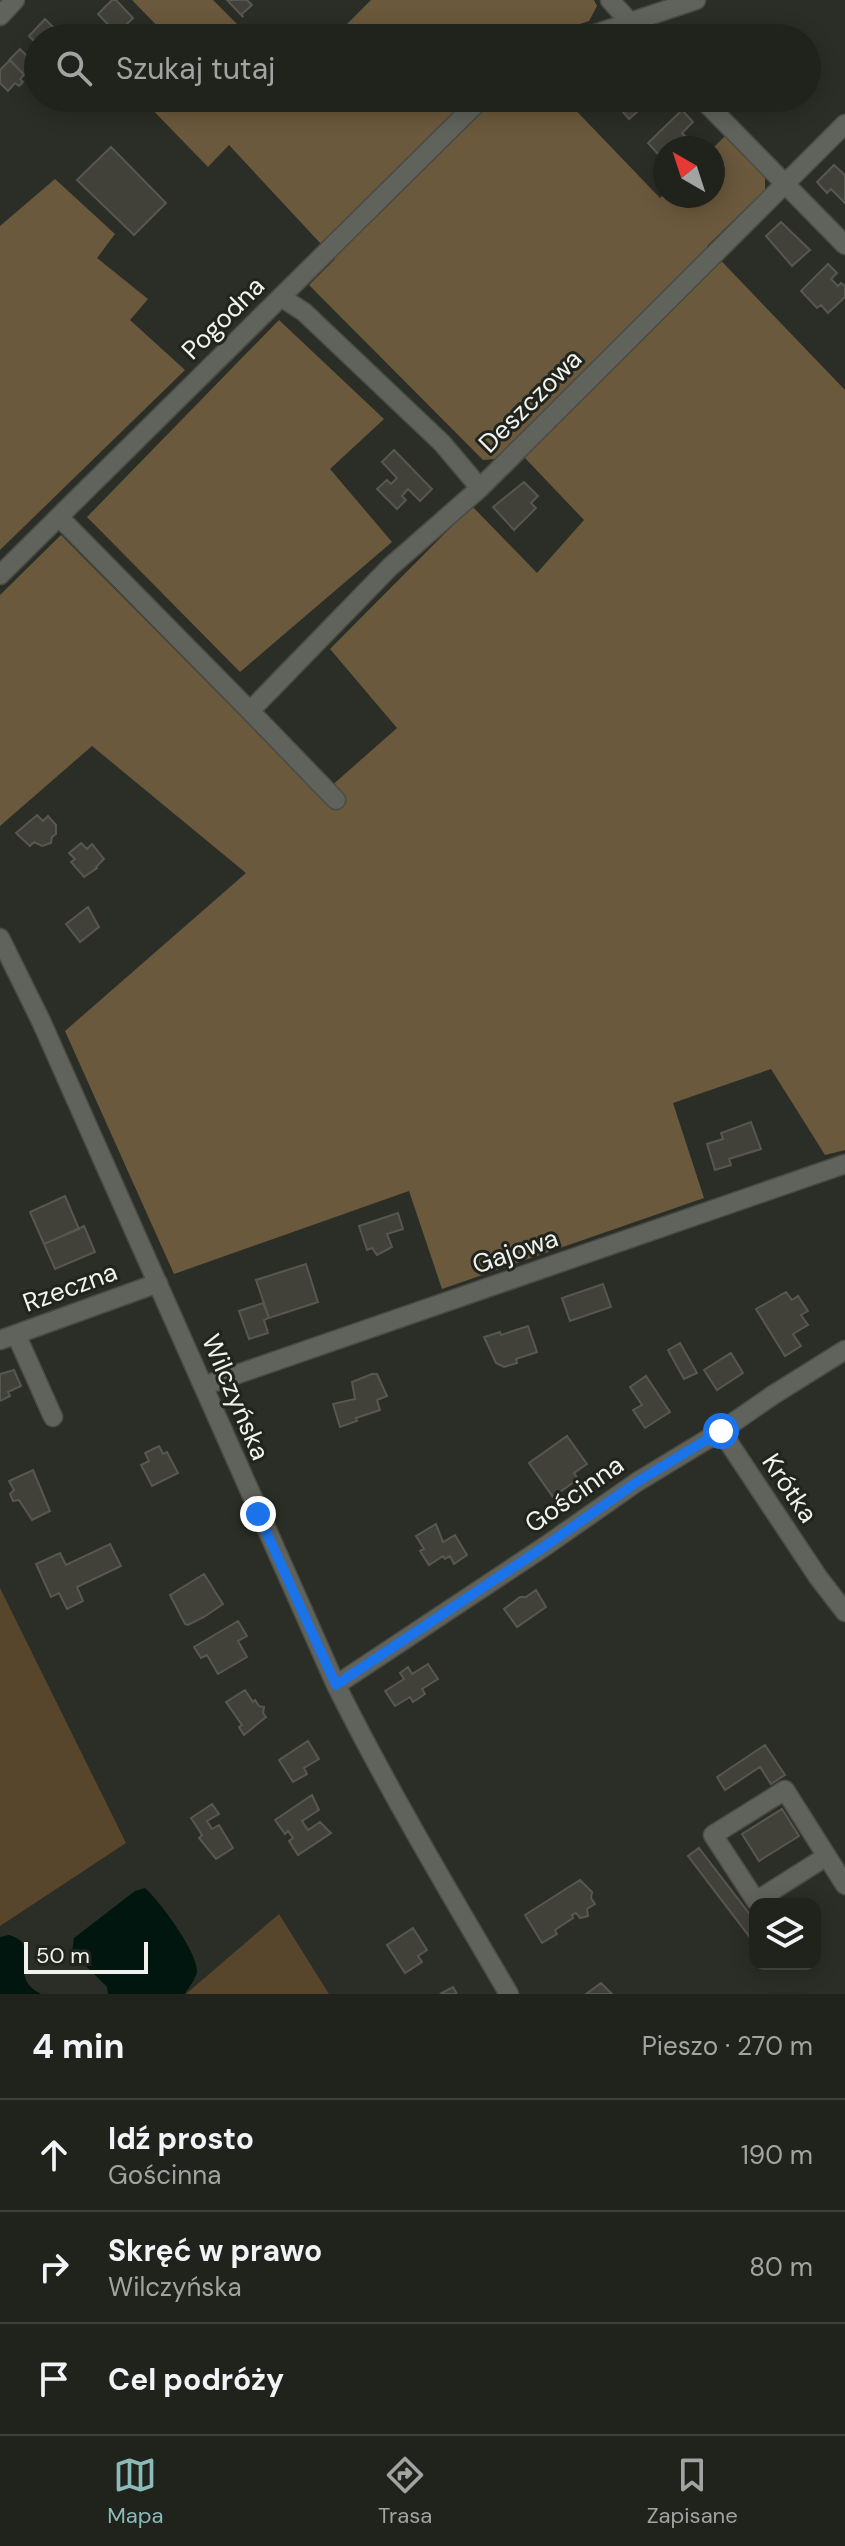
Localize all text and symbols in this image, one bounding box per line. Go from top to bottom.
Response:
search box [24,24,821,112]
icon: search [52,46,96,90]
text: Szukaj tutaj [116,49,275,88]
north arrow [653,136,725,208]
street label: Pogodna [174,269,272,367]
street label: Deszczowa [471,342,589,460]
street label: Gajowa [468,1221,562,1281]
street label: Rzeczna [18,1254,122,1320]
street label: Wilczyńska [194,1329,278,1465]
route start [703,1413,739,1449]
street label: Krótka [755,1447,825,1529]
street label: Gościnna [518,1448,630,1540]
route end [240,1496,276,1532]
map controls [749,1898,821,1970]
button: layers [749,1898,821,1970]
scale bar [24,1938,148,1974]
text: 50 m [36,1941,90,1970]
text: 4 min [32,2024,124,2069]
text: Pieszo · 270 m [642,2029,813,2063]
text: Idź prosto [108,2119,254,2158]
icon: ahead [32,2133,76,2177]
text: 190 m [741,2138,813,2172]
text: Gościnna [108,2158,221,2192]
text: Skręć w prawo [108,2231,322,2270]
icon: right [32,2245,76,2289]
text: 80 m [749,2250,813,2284]
text: Wilczyńska [108,2270,242,2304]
icon: arrive [32,2357,76,2401]
text: Cel podróży [108,2360,284,2399]
tab: Mapa [107,2453,163,2530]
tab: Trasa [378,2453,432,2530]
tab: Zapisane [647,2453,738,2530]

